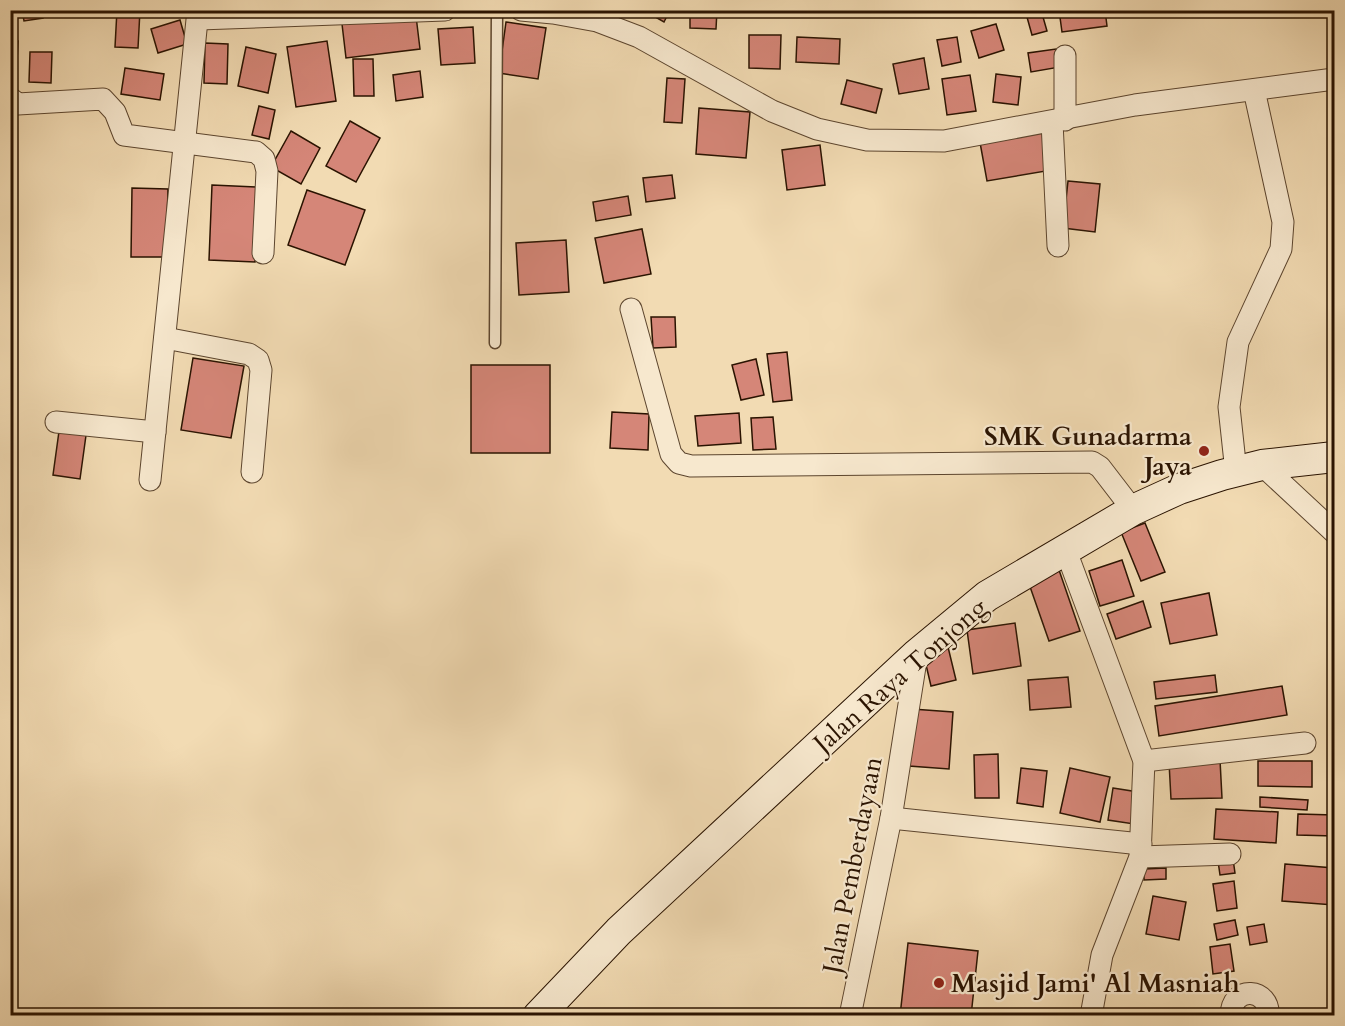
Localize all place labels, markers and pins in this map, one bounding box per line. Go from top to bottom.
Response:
place label: SMK Gunadarma Jaya [984,419,1192,484]
marker: SMK Gunadarma Jaya [1197,444,1211,458]
place label: Masjid Jami' Al Masniah [951,966,1240,1001]
marker: Masjid Jami' Al Masniah [932,976,946,990]

